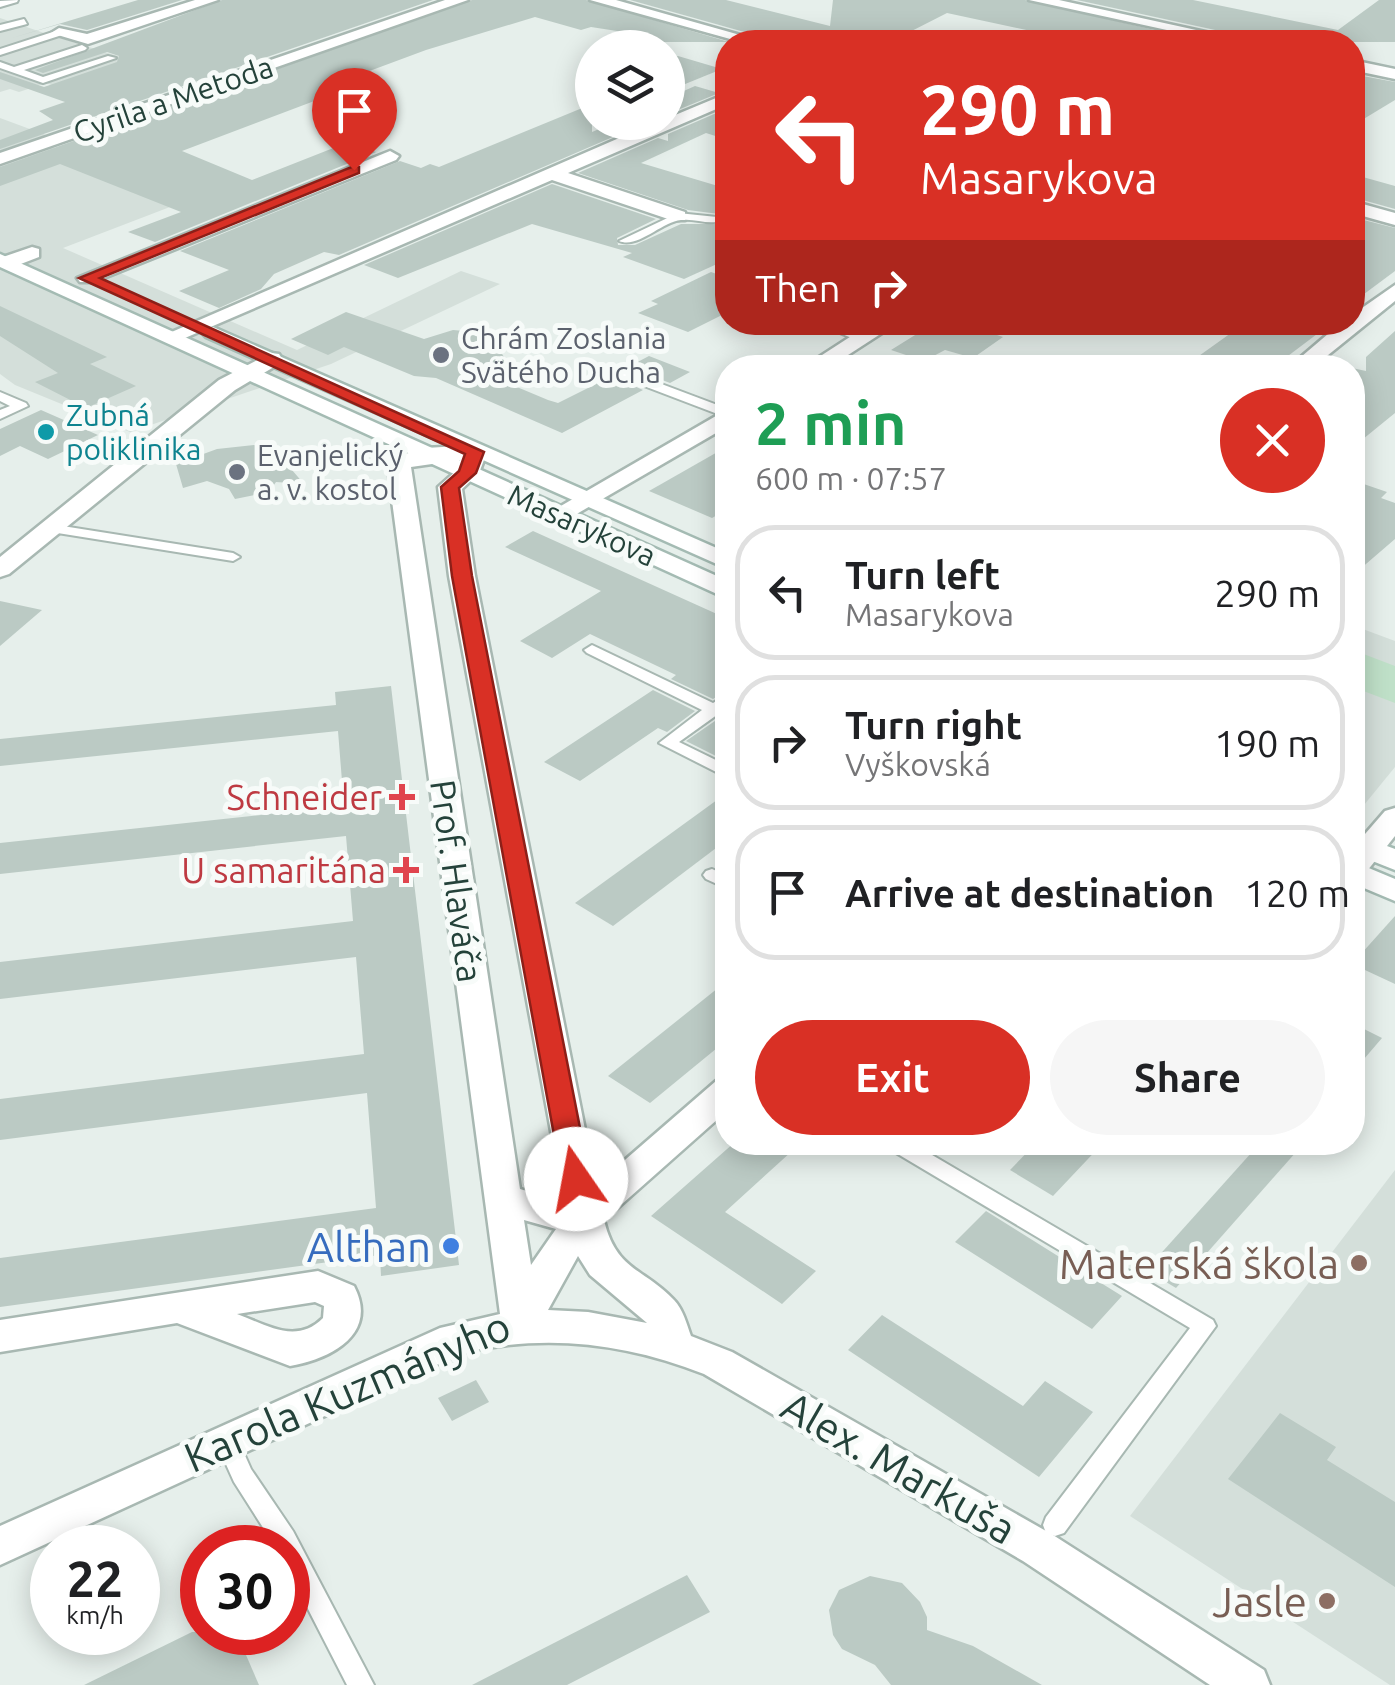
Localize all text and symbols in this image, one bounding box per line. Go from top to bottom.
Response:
map controls [575,30,685,140]
button: layers [575,30,685,140]
street label: Cyrila a Metoda [69,49,277,149]
pin [312,68,397,171]
icon: left [755,70,885,200]
text: 290 m [920,70,1115,148]
icon: arrive [327,83,382,138]
text: Masarykova [920,152,1158,203]
icon: right [861,260,916,315]
text: Then [755,267,841,309]
place label: Chrám Zoslania Svätého Ducha [461,321,667,389]
marker: Chrám Zoslania Svätého Ducha [430,344,452,366]
button: close [1220,388,1325,493]
text: 2 min [755,389,907,456]
place label: Zubná poliklinika [66,398,202,466]
marker: Zubná poliklinika [35,421,57,443]
place label: Evanjelický a. v. kostol [257,438,403,506]
text: 600 m · 07:57 [755,460,947,496]
marker: Evanjelický a. v. kostol [226,461,248,483]
street label: Masarykova [503,477,661,573]
text: Turn left [845,554,1000,596]
icon: left [760,565,815,620]
text: 290 m [1214,572,1320,614]
text: Masarykova [845,596,1014,632]
text: Turn right [845,704,1022,746]
icon: right [760,715,815,770]
text: 190 m [1214,722,1320,764]
text: Vyškovská [845,746,991,782]
place label: Schneider [227,777,382,817]
street label: Prof. Hlaváča [423,777,491,985]
marker: Schneider [391,786,413,808]
place label: U samaritána [181,850,386,890]
marker: U samaritána [395,859,417,881]
icon: arrive [760,865,815,920]
text: Arrive at destination [845,872,1214,914]
text: 120 m [1244,872,1350,914]
button: Exit [755,1020,1030,1135]
button: Share [1050,1020,1325,1135]
position arrow [524,1127,628,1231]
place label: Althan [307,1223,431,1270]
marker: Althan [440,1235,462,1257]
place label: Materská škola [1059,1240,1339,1287]
marker: Materská škola [1348,1252,1370,1274]
street label: Karola Kuzmányho [177,1301,517,1481]
street label: Alex. Markuša [774,1381,1024,1553]
speed limit sign: 30 [180,1525,310,1655]
text: 22 [67,1550,123,1606]
place label: Jasle [1212,1578,1307,1625]
marker: Jasle [1316,1590,1338,1612]
text: km/h [66,1601,124,1629]

